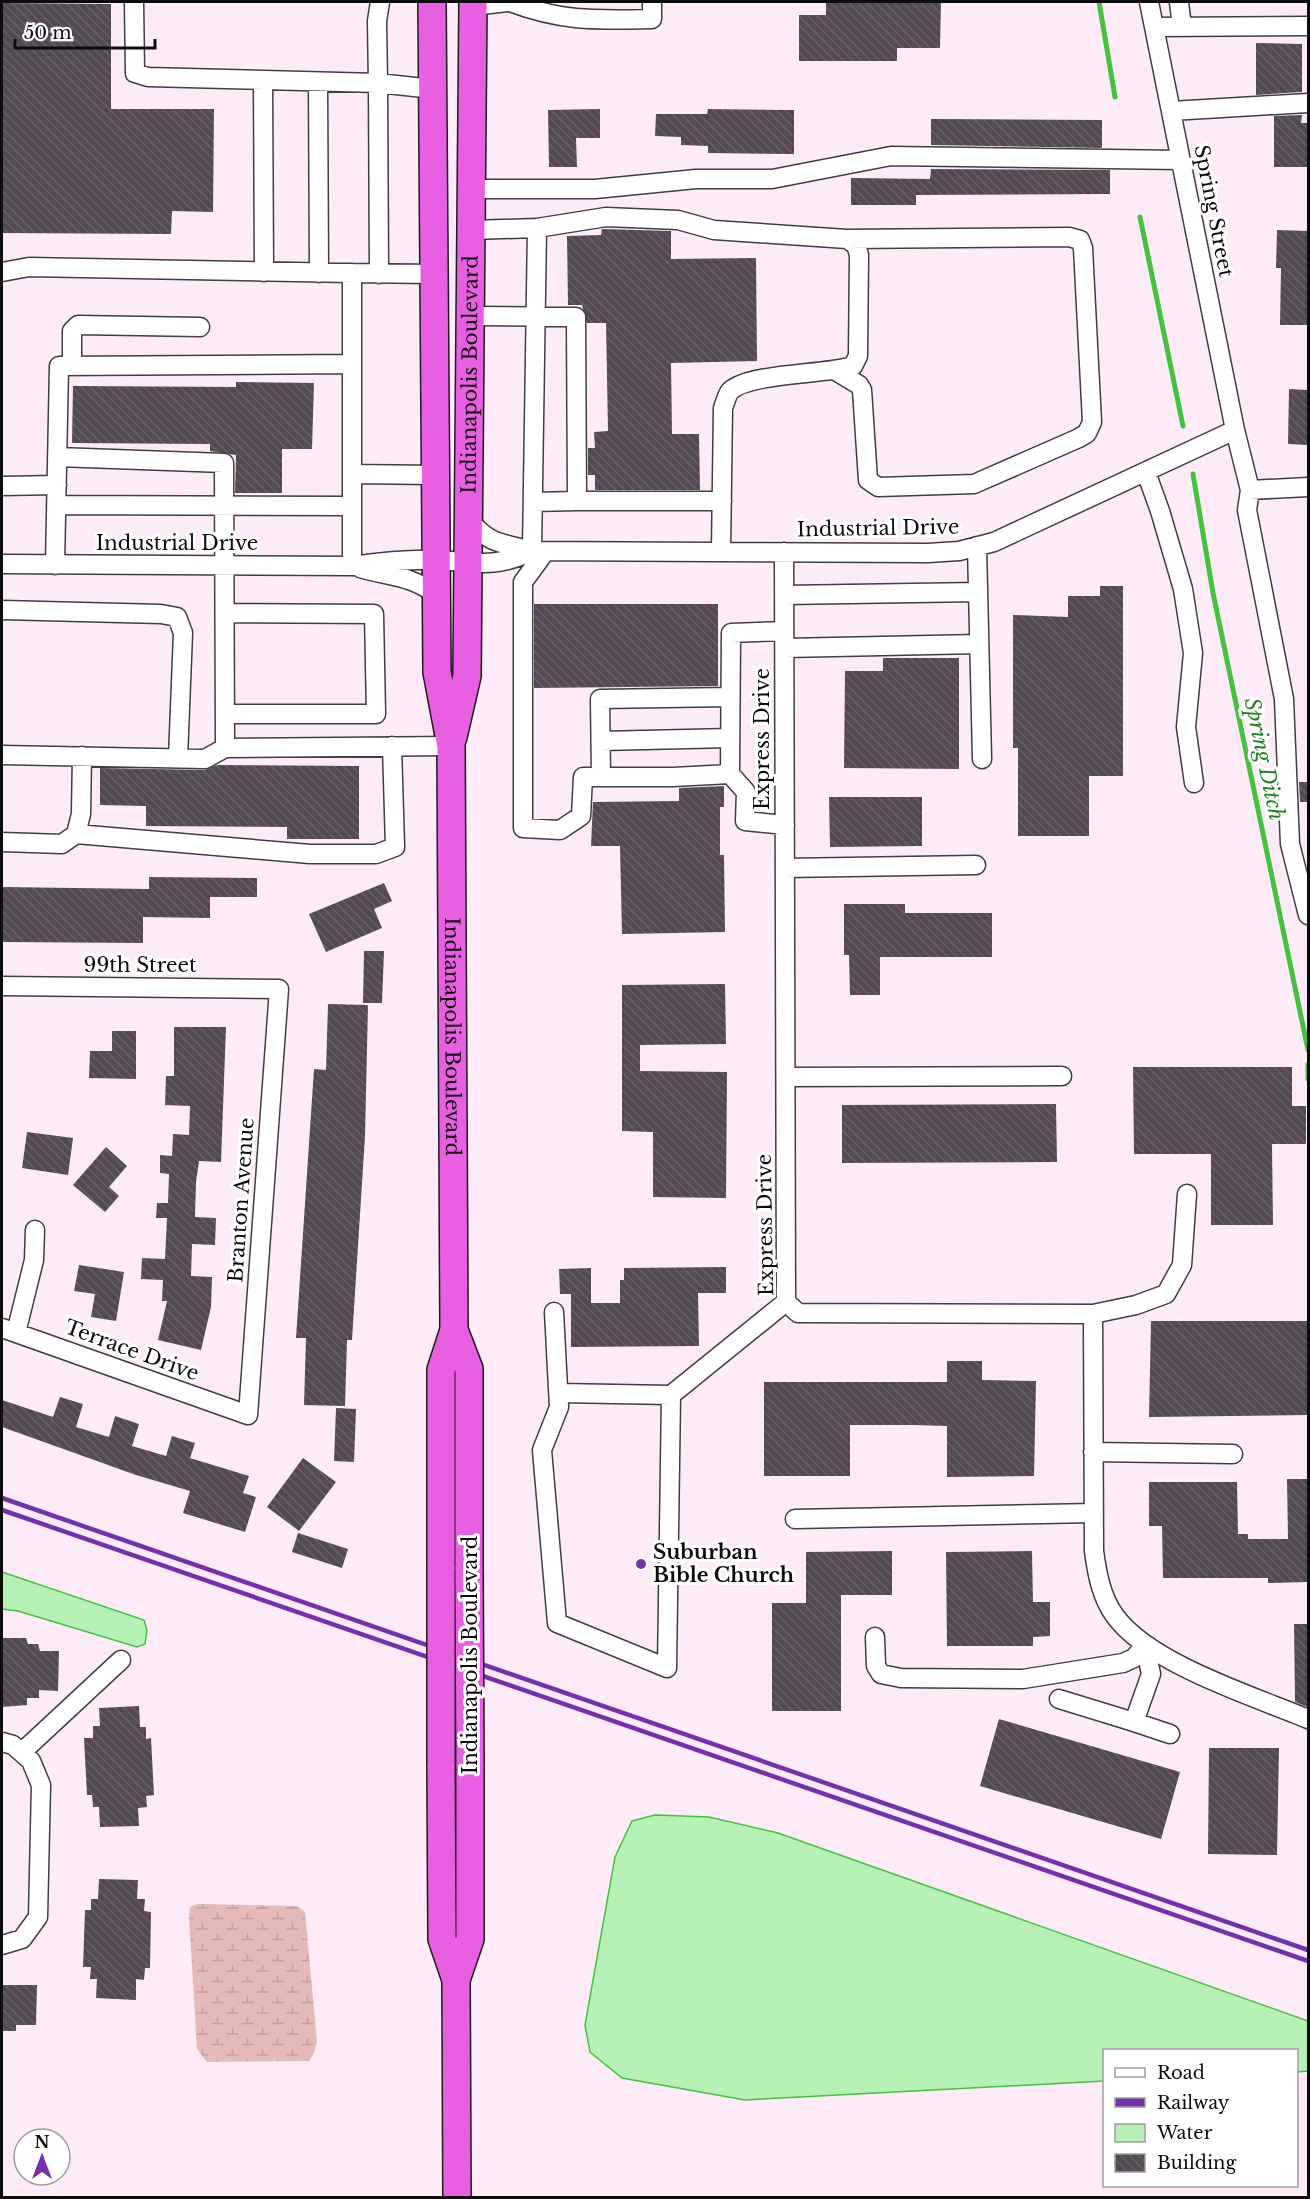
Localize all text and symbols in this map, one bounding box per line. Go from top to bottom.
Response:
scale bar [15,12,154,50]
text: 50 m [24,22,72,44]
street label: Spring Street [1189,143,1239,280]
street label: Indianapolis Boulevard [457,255,483,494]
street label: Industrial Drive [797,515,959,541]
street label: Industrial Drive [96,531,258,555]
street label: Express Drive [750,668,774,810]
water label: Spring Ditch [1238,695,1290,823]
street label: Indianapolis Boulevard [440,917,465,1156]
street label: 99th Street [84,953,197,977]
street label: Branton Avenue [223,1117,259,1283]
street label: Express Drive [752,1154,778,1296]
street label: Terrace Drive [62,1315,202,1385]
street label: Indianapolis Boulevard [458,1536,482,1774]
place label: Suburban Bible Church [653,1540,795,1587]
marker: Suburban Bible Church [634,1557,648,1571]
legend [1103,2049,1298,2187]
text: Road [1157,2062,1205,2084]
text: Railway [1157,2092,1230,2114]
text: Water [1156,2122,1213,2144]
north arrow [12,2127,72,2187]
text: N [34,2132,50,2152]
text: Building [1157,2152,1236,2174]

